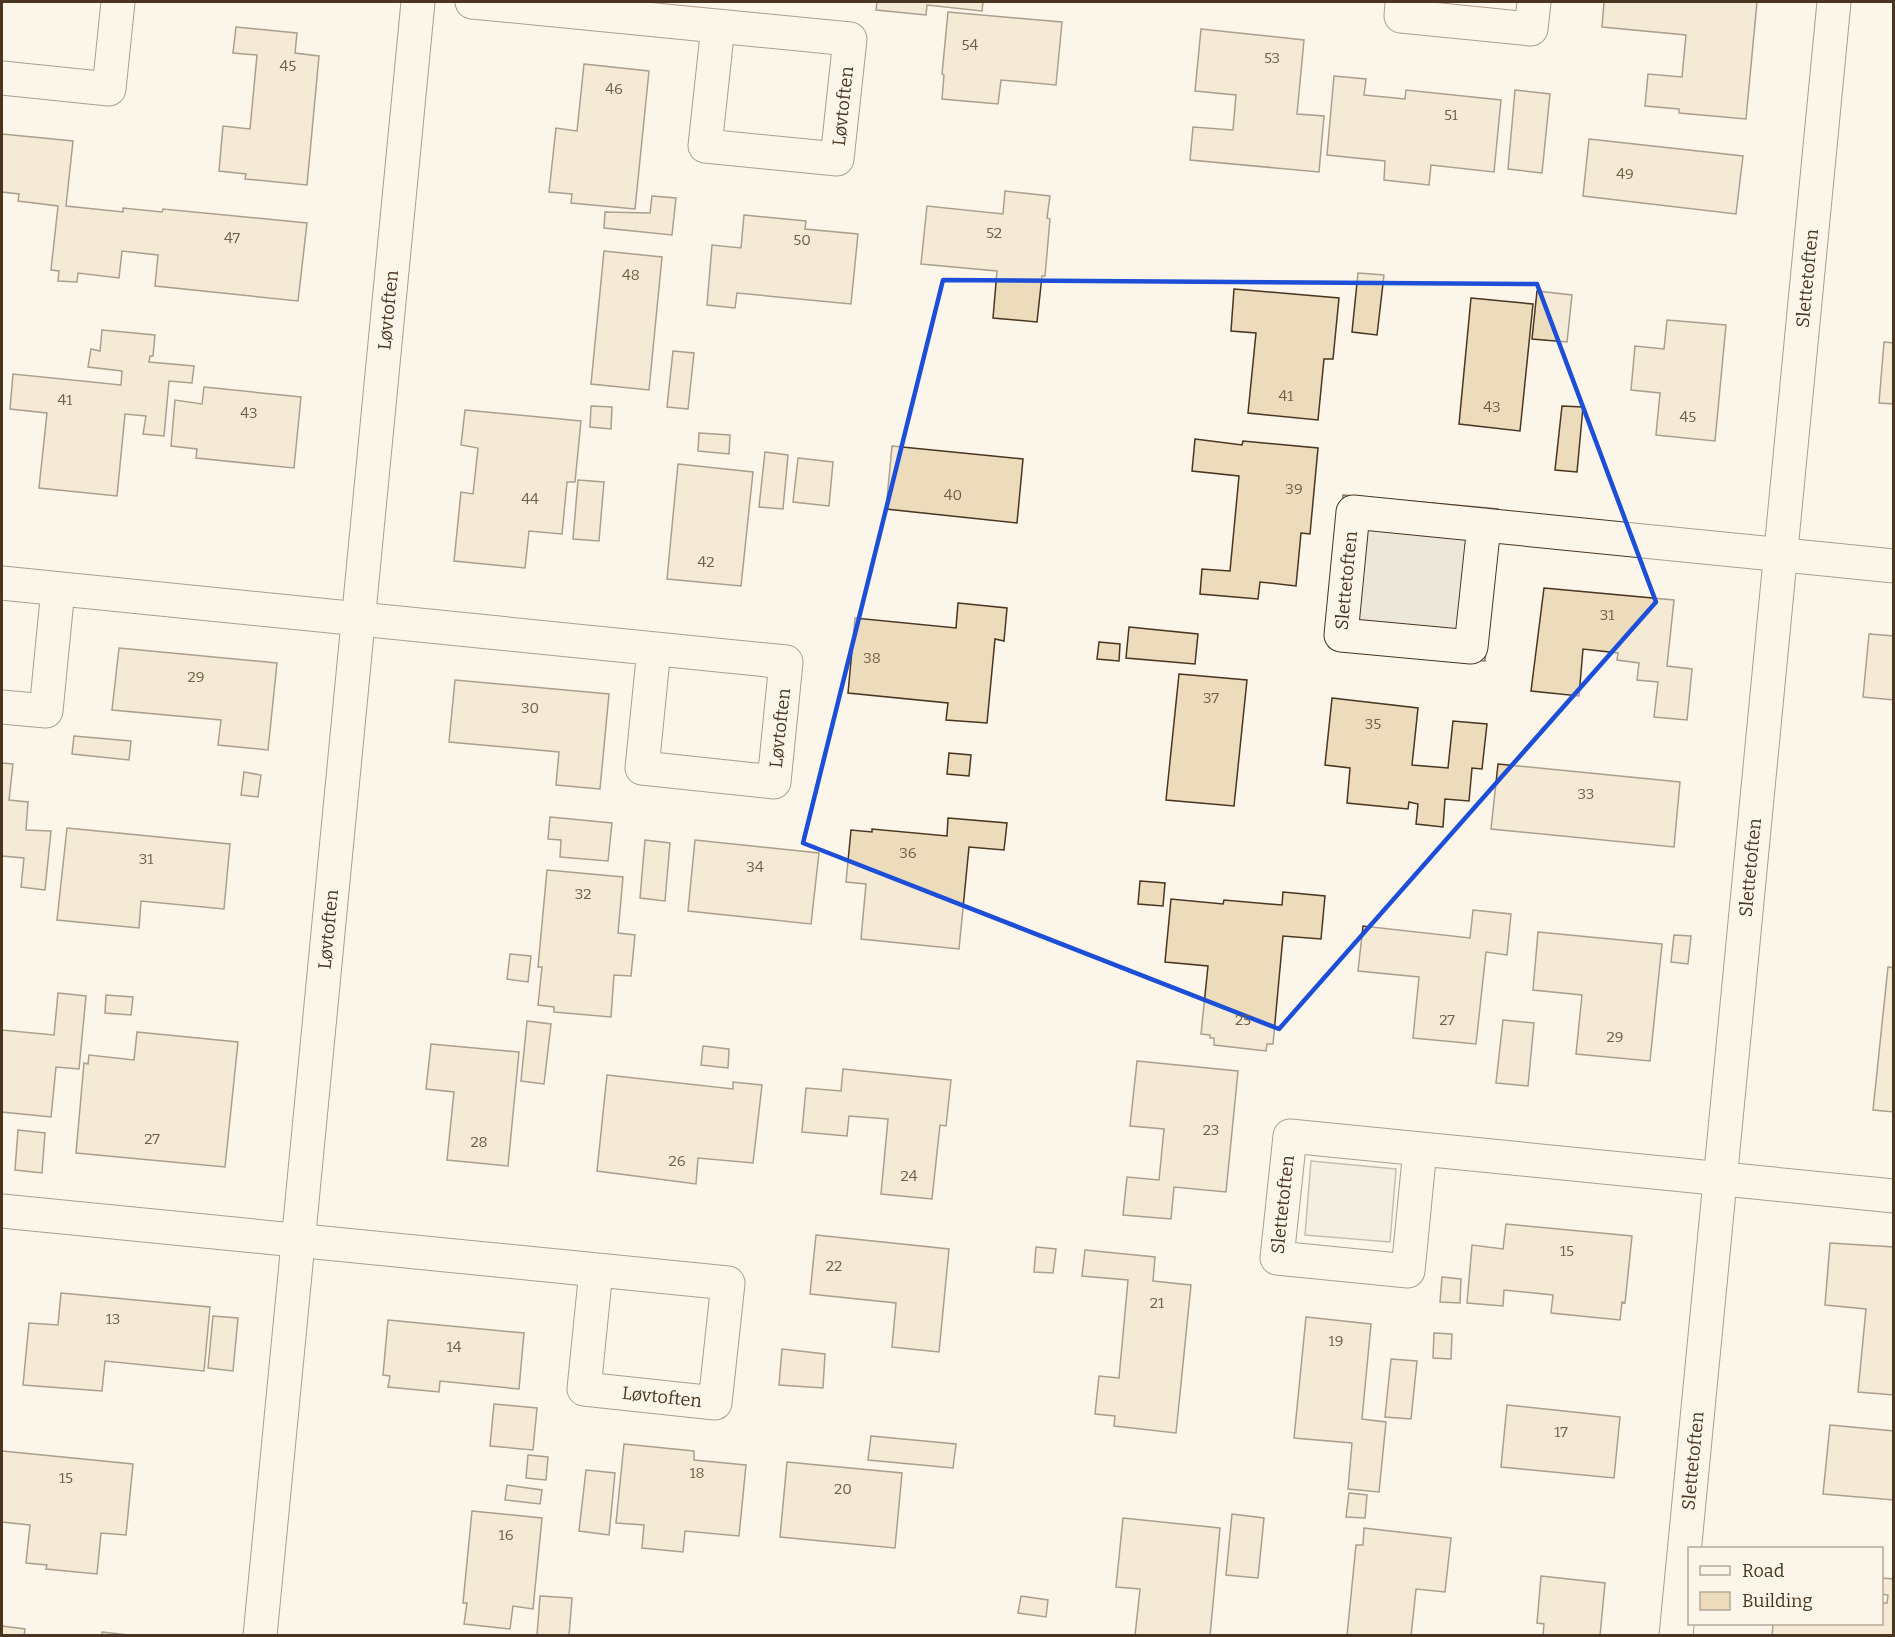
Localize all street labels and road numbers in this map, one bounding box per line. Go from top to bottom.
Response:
street label: Løvtoften [828,64,858,147]
street label: Slettetoften [1792,227,1823,329]
street label: Løvtoften [373,269,403,351]
street label: Slettetoften [1331,529,1362,631]
street label: Løvtoften [765,686,795,769]
street label: Slettetoften [1735,817,1766,918]
street label: Løvtoften [314,888,343,970]
street label: Slettetoften [1267,1153,1299,1255]
street label: Løvtoften [621,1382,704,1412]
street label: Slettetoften [1677,1410,1709,1511]

